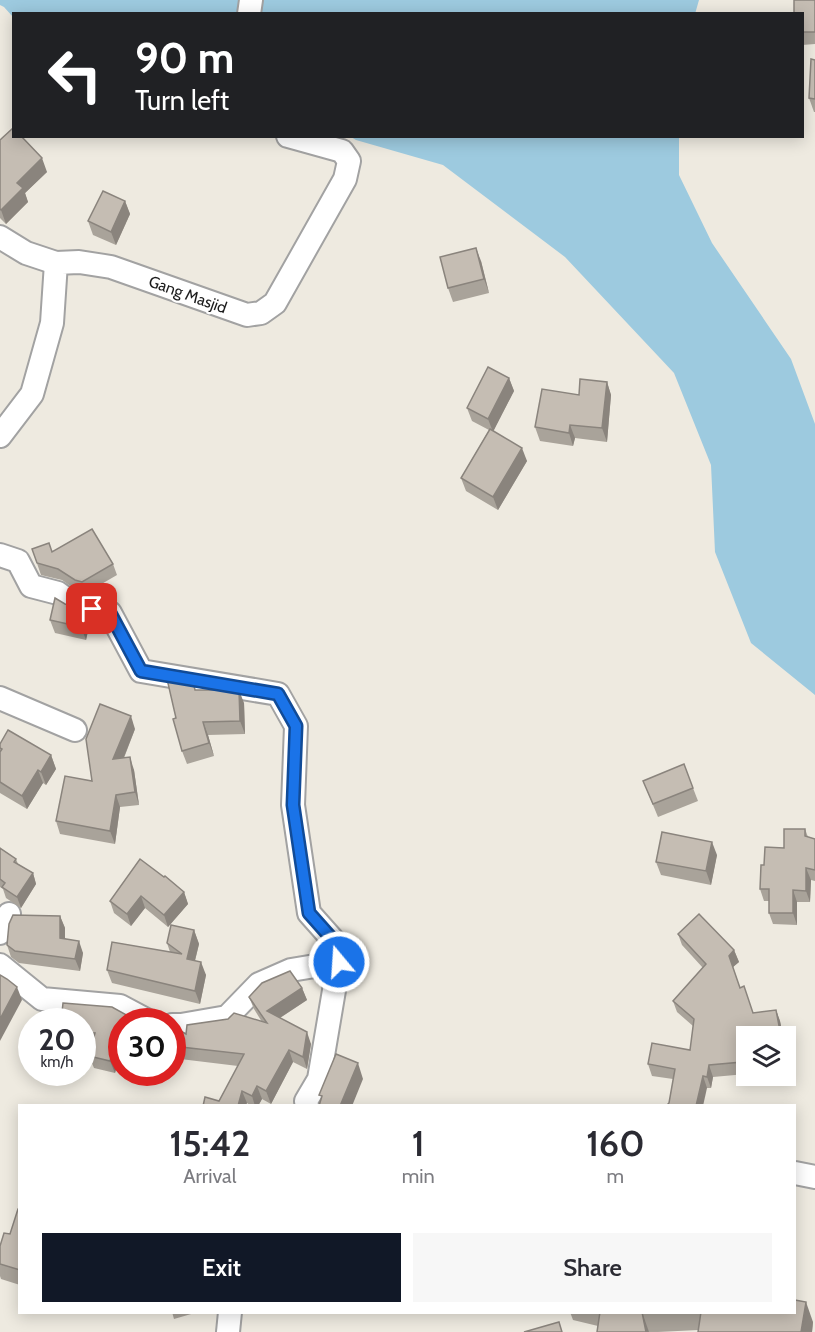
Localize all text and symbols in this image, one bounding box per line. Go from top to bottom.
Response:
text: 90 m [135,32,234,84]
icon: left [36,36,114,114]
text: Turn left [135,84,229,117]
street label: Gang Masjid [146,272,230,317]
pin [66,583,117,634]
icon: arrive [75,592,108,625]
position arrow [307,930,371,994]
speed limit sign: 30 [108,1008,186,1086]
text: 20 [38,1021,76,1058]
map controls [736,1026,796,1086]
button: layers [736,1026,796,1086]
text: km/h [41,1053,73,1071]
text: 15:42 [169,1121,250,1165]
text: 1 [412,1121,425,1165]
text: 160 [586,1121,644,1165]
text: Arrival [183,1164,236,1188]
text: min [402,1164,435,1188]
text: m [607,1164,624,1188]
button: Exit [42,1233,401,1302]
button: Share [413,1233,772,1302]

